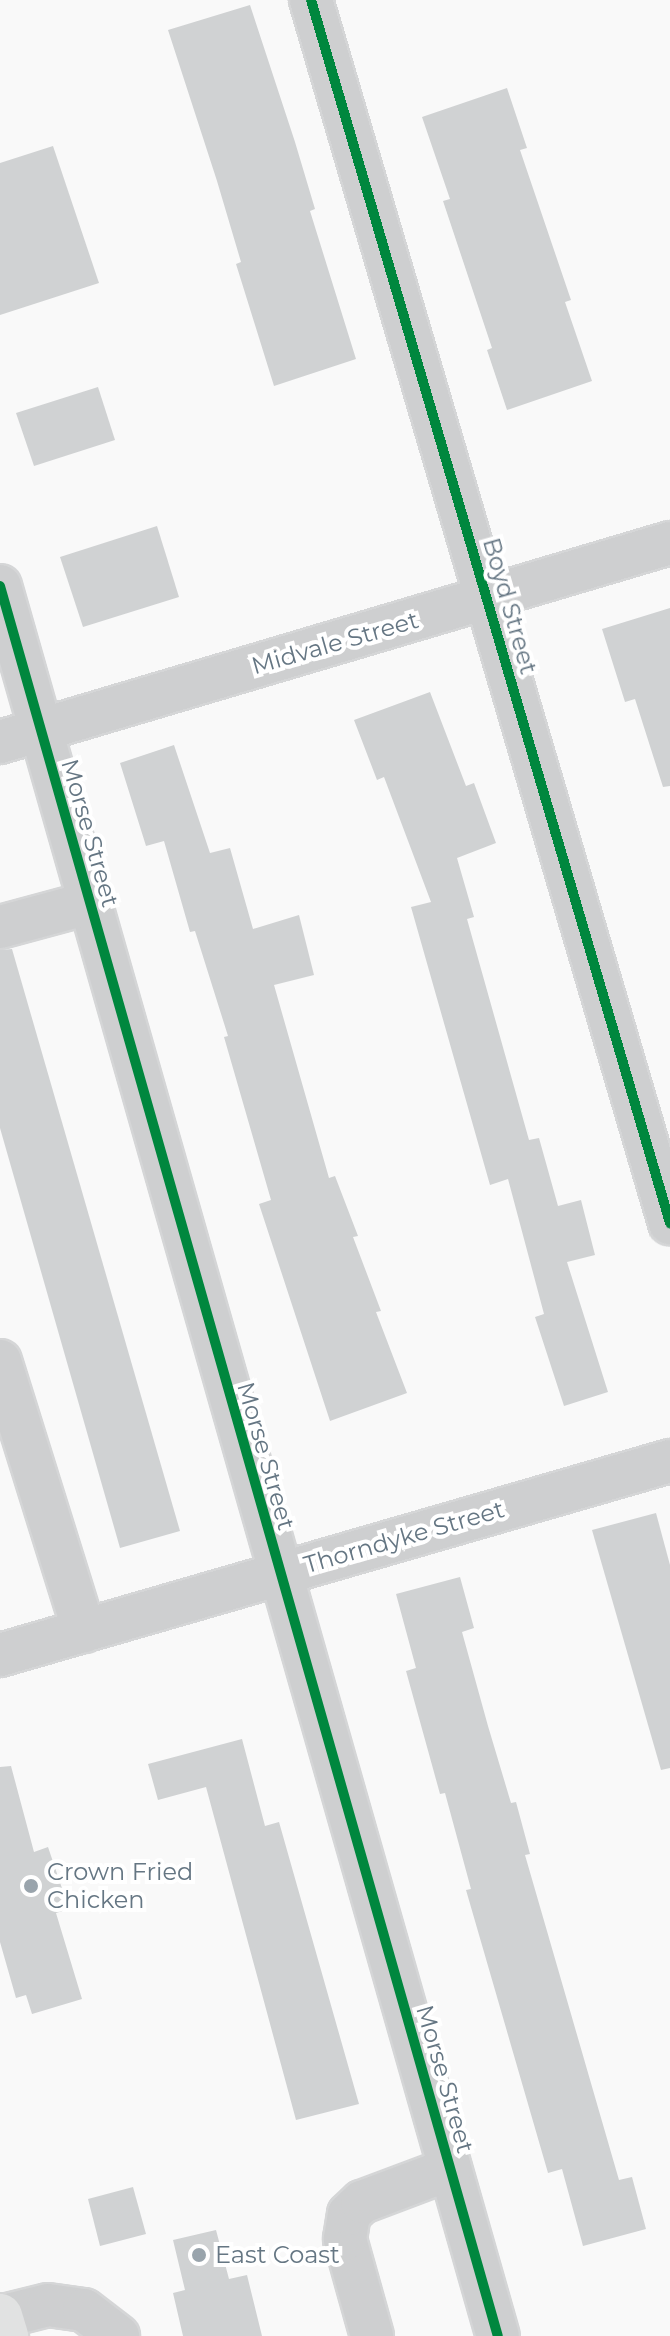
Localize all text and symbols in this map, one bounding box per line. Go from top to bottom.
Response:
street label: Boyd Street [477,534,543,678]
street label: Midvale Street [248,605,422,681]
street label: Morse Street [55,756,125,910]
street label: Morse Street [231,1379,301,1533]
street label: Thorndyke Street [301,1495,507,1579]
place label: Crown Fried Chicken [47,1858,193,1914]
marker: Crown Fried Chicken [22,1877,40,1895]
street label: Morse Street [410,2002,480,2156]
place label: East Coast [215,2241,340,2269]
marker: East Coast [190,2246,208,2264]

